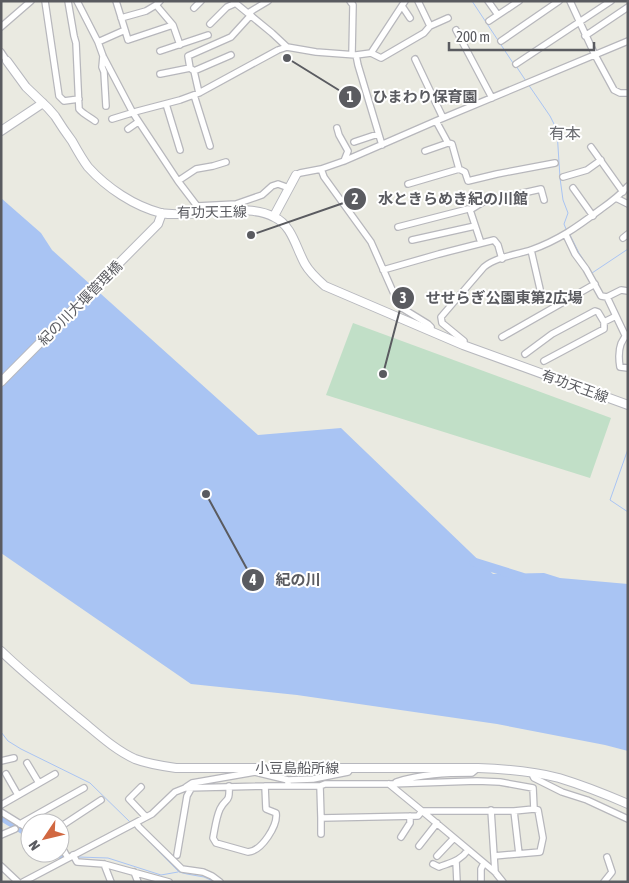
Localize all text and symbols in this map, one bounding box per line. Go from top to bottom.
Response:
scale bar [449,20,594,52]
text: 200 m [456,28,490,45]
callout: ひまわり保育園 [338,82,488,112]
text: 1 [346,88,354,105]
text: ひまわり保育園 [372,88,478,105]
district label: 有本 [549,124,581,142]
callout: 水ときらめき紀の川館 [343,184,538,214]
text: 2 [351,190,359,207]
text: 水ときらめき紀の川館 [378,190,528,207]
street label: 有功天王線 [177,203,247,221]
street label: 紀の川大堰管理橋 [35,258,125,348]
callout: せせらぎ公園東第2広場 [390,283,592,313]
text: 3 [399,289,407,306]
text: せせらぎ公園東第2広場 [425,289,583,306]
street label: 有功天王線 [539,367,611,405]
callout: 紀の川 [241,565,331,595]
text: 4 [248,571,257,588]
text: 紀の川 [275,571,321,588]
street label: 小豆島船所線 [255,760,339,776]
north arrow [20,813,70,863]
text: N [25,837,43,853]

